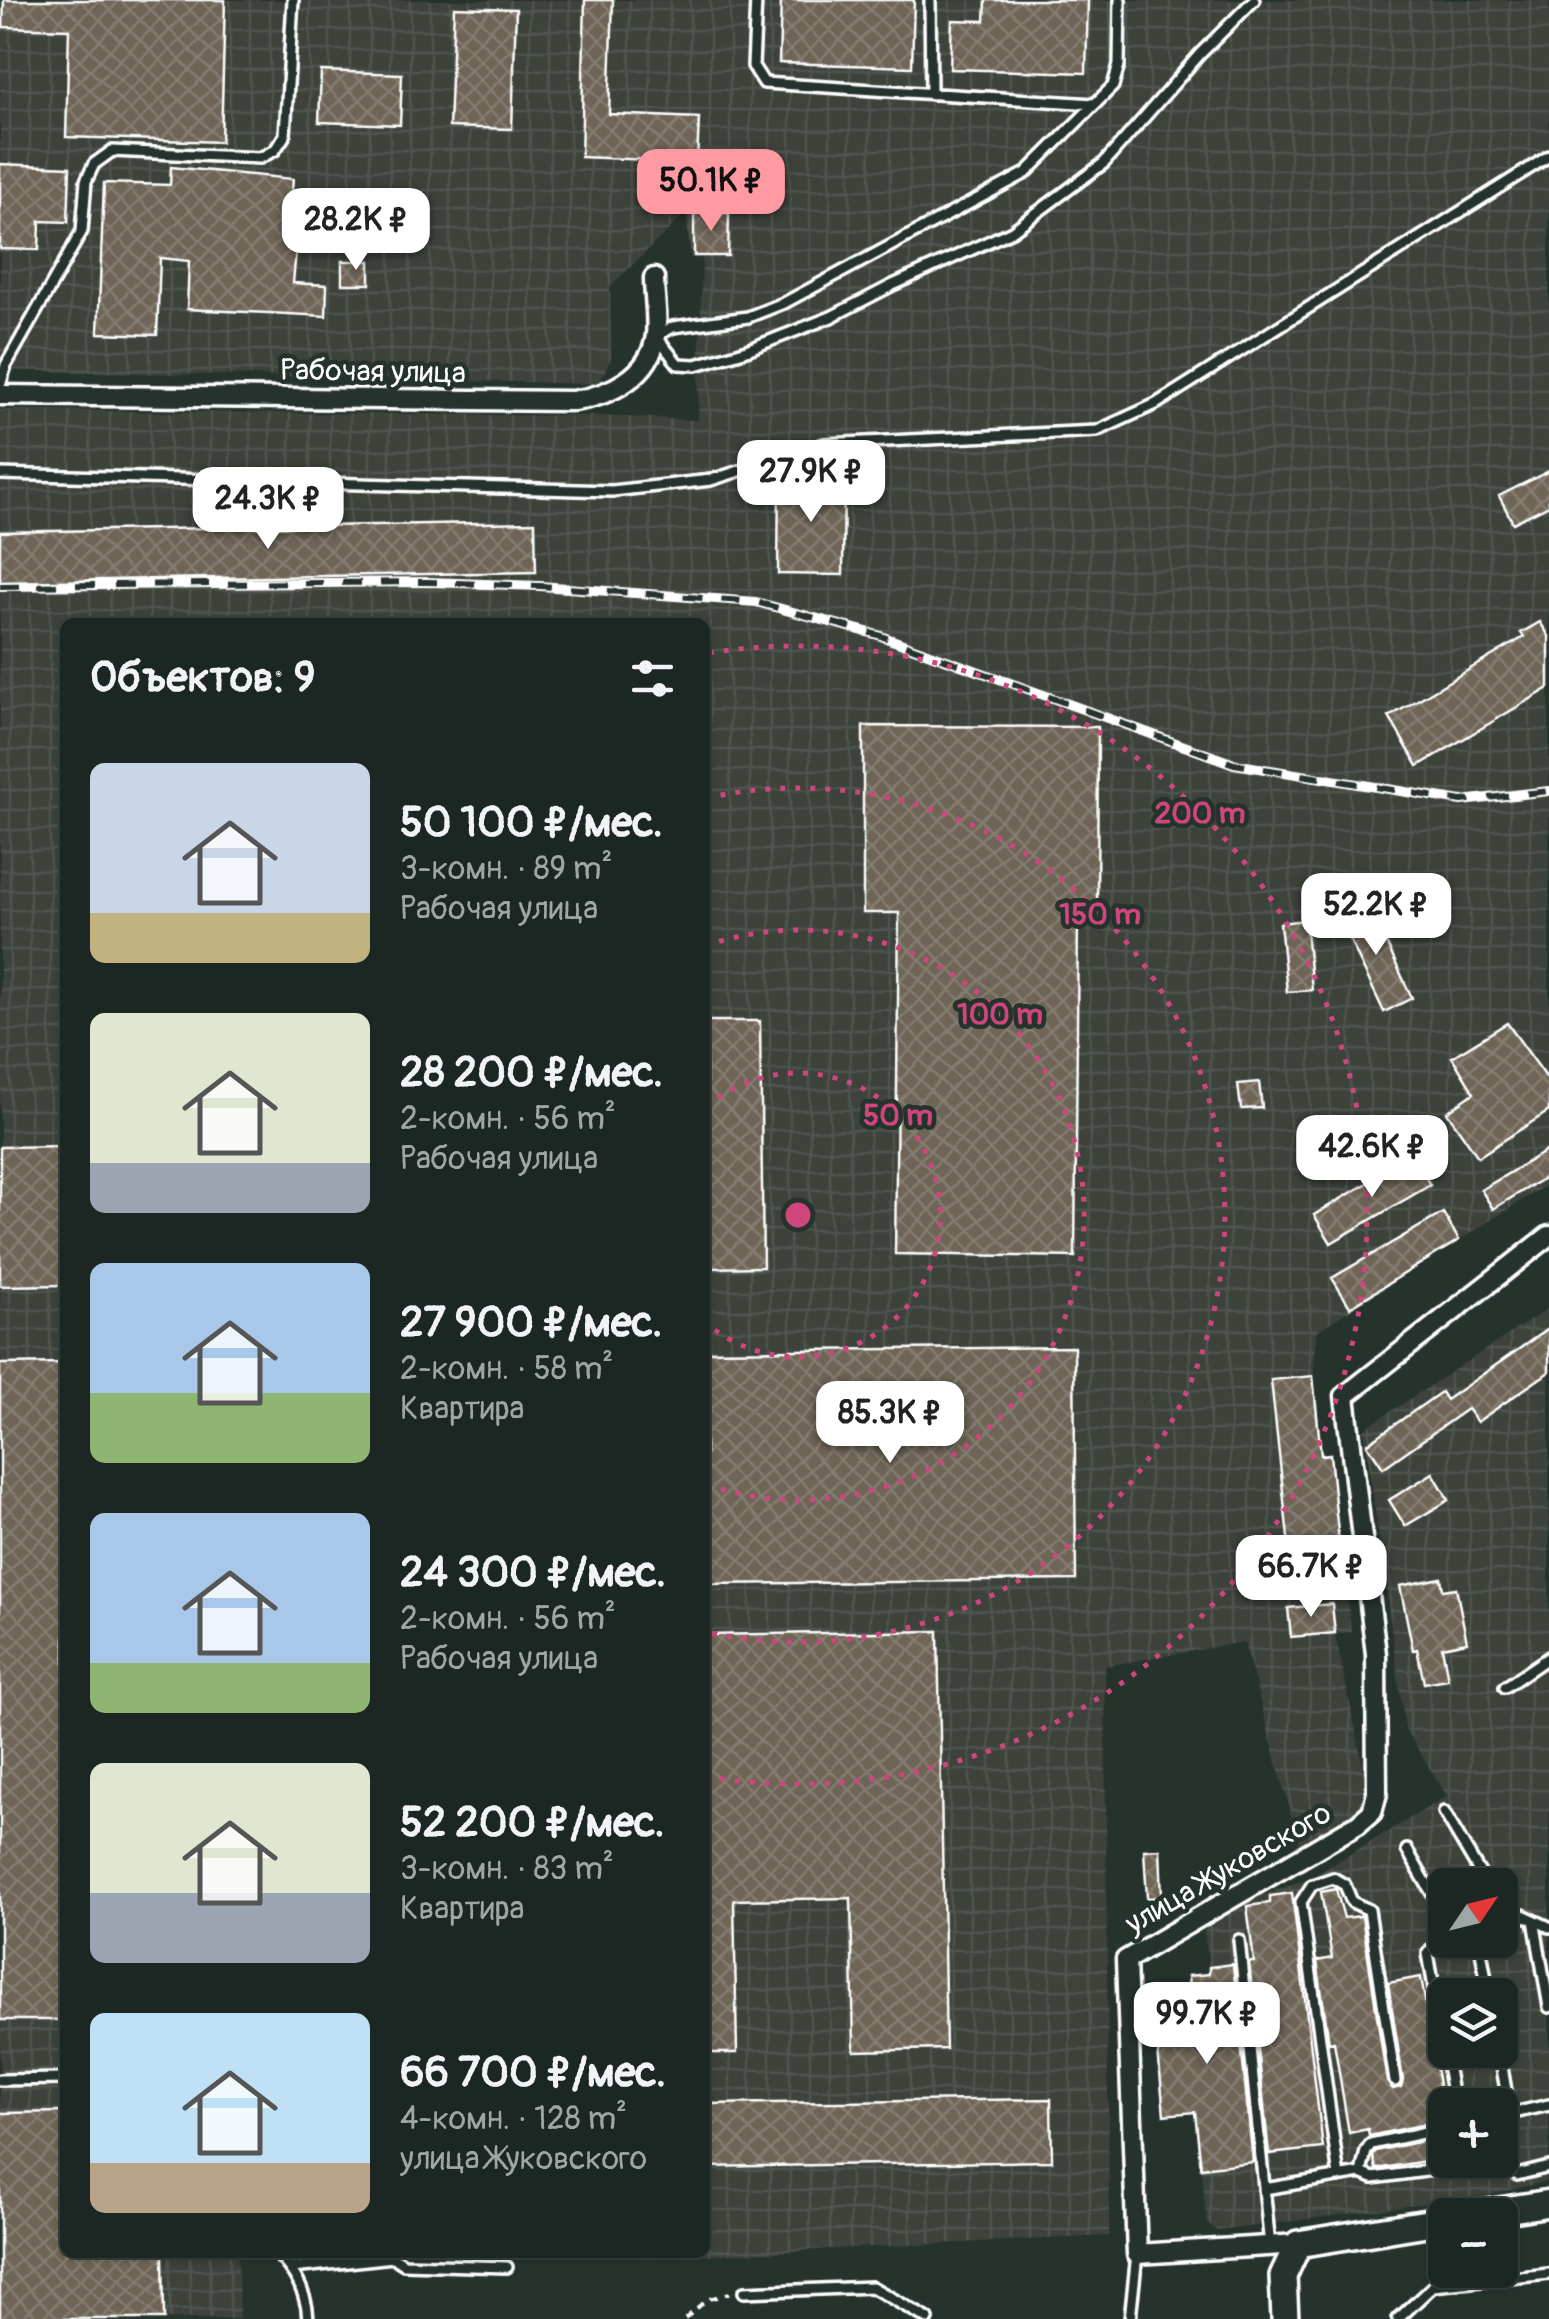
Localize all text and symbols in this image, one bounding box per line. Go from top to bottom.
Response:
pin: 50.1K ₽ [619,149,803,234]
text: 50.1K ₽ [659,161,763,201]
pin: 28.2K ₽ [264,188,448,273]
text: 28.2K ₽ [304,200,408,240]
street label: Рабочая улица [280,351,466,392]
pin: 27.9K ₽ [719,440,903,525]
text: 27.9K ₽ [759,452,863,492]
pin: 24.3K ₽ [176,467,360,552]
text: 24.3K ₽ [215,479,321,519]
icon: filters [625,651,680,706]
text: Объектов: 9 [90,652,315,704]
text: 200 m [1155,795,1245,832]
text: 50 100 ₽/мес. [400,797,663,849]
icon: home [170,803,290,923]
text: 3-комн. · 89 m² [400,849,612,889]
pin: 52.2K ₽ [1284,873,1468,958]
text: 52.2K ₽ [1323,885,1429,925]
text: Рабочая улица [400,889,598,929]
text: 150 m [1059,896,1141,933]
text: 100 m [957,996,1043,1033]
text: 28 200 ₽/мес. [400,1047,663,1099]
icon: home [170,1053,290,1173]
text: 50 m [863,1097,933,1134]
text: 2-комн. · 56 m² [400,1099,616,1139]
pin: 42.6K ₽ [1280,1115,1464,1200]
text: 42.6K ₽ [1318,1127,1426,1167]
text: Рабочая улица [400,1139,598,1179]
centre of rings [780,1197,816,1233]
text: 27 900 ₽/мес. [400,1297,662,1349]
icon: home [170,1303,290,1423]
text: 2-комн. · 58 m² [400,1349,613,1389]
pin: 85.3K ₽ [798,1381,982,1466]
text: Квартира [400,1389,524,1429]
text: 85.3K ₽ [838,1393,942,1433]
pin: 66.7K ₽ [1219,1535,1403,1620]
text: 24 300 ₽/мес. [400,1547,666,1599]
text: 66.7K ₽ [1258,1547,1364,1587]
icon: home [170,1553,290,1673]
text: 2-комн. · 56 m² [400,1599,616,1639]
text: Рабочая улица [400,1639,598,1679]
street label: улица Жуковского [1118,1795,1338,1943]
text: 52 200 ₽/мес. [400,1797,665,1849]
icon: home [170,1803,290,1923]
text: 3-комн. · 83 m² [400,1849,614,1889]
north arrow [1428,1868,1518,1958]
map controls [1428,1868,1518,2288]
text: Квартира [400,1889,524,1929]
button: layers [1428,1978,1518,2068]
pin: 99.7K ₽ [1115,1982,1299,2067]
text: 99.7K ₽ [1156,1994,1258,2034]
text: 66 700 ₽/мес. [400,2047,666,2099]
icon: home [170,2053,290,2173]
button: + [1428,2088,1518,2178]
text: 4-комн. · 128 m² [400,2099,627,2139]
text: улица Жуковского [400,2139,647,2179]
button: − [1428,2198,1518,2288]

